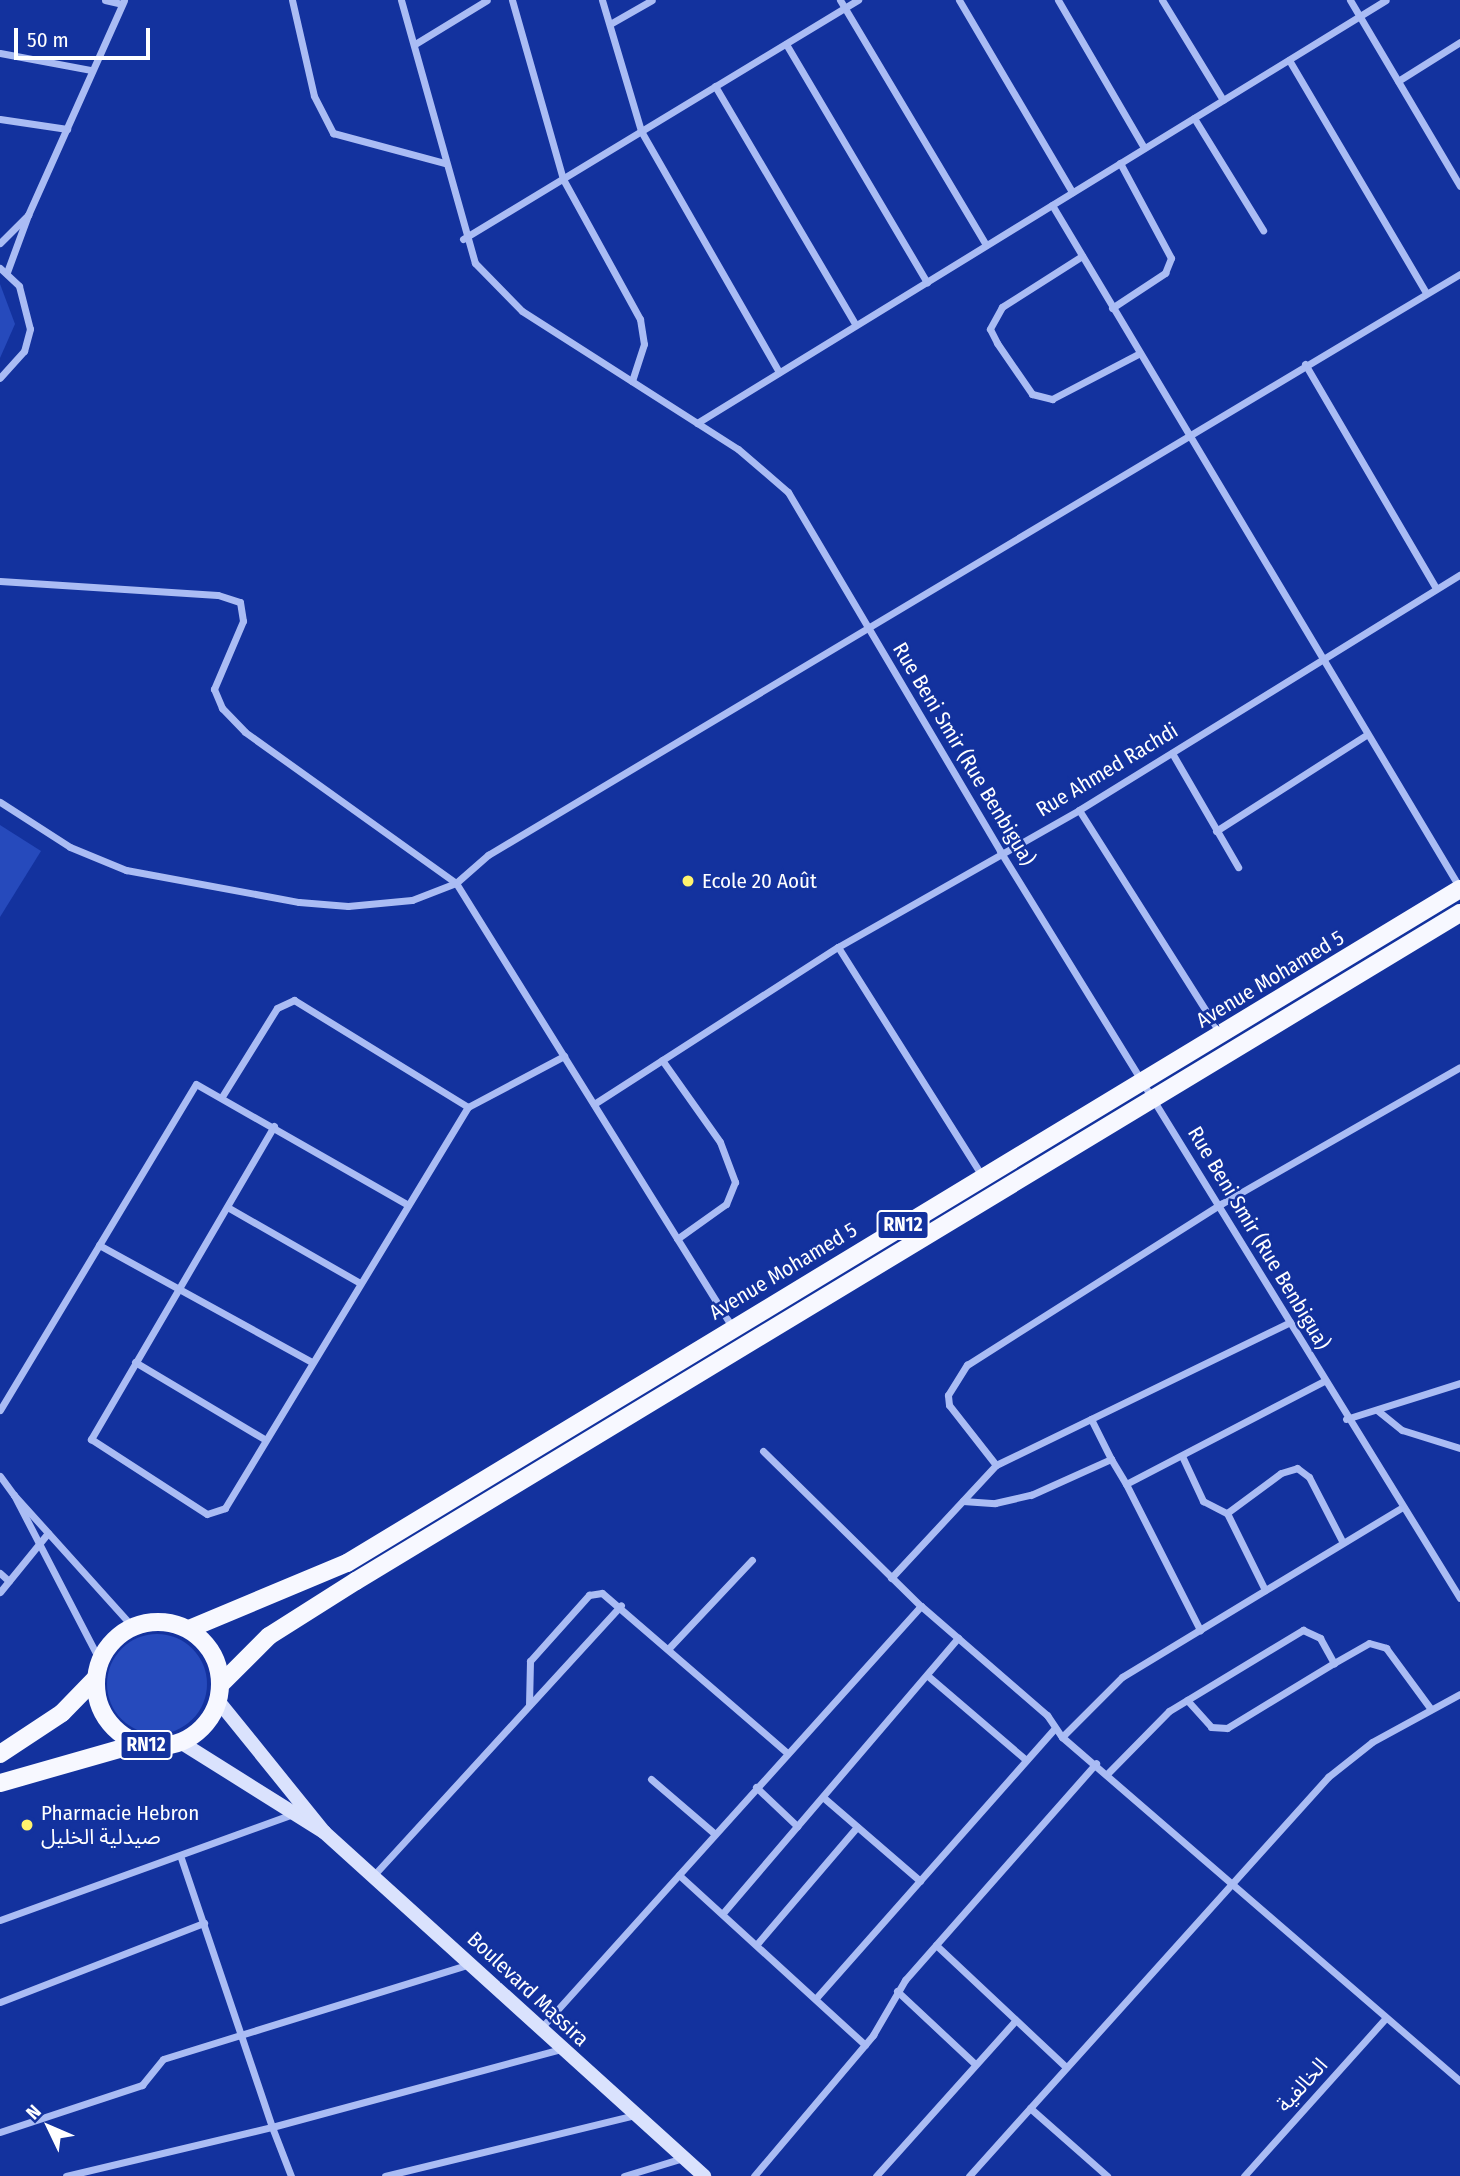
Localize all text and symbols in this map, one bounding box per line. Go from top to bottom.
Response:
scale bar [18,14,154,58]
text: 50 m [27,27,69,53]
street label: Rue Beni Smir (Rue Benbigua) [887,638,1041,870]
street label: Rue Ahmed Rachdi [1032,718,1182,822]
place label: Ecole 20 Août [702,868,817,894]
marker: Ecole 20 Août [680,873,696,889]
street label: Avenue Mohamed 5 [1192,925,1348,1033]
street label: Rue Beni Smir (Rue Benbigua) [1182,1122,1336,1354]
road number: RN12 [875,1210,931,1240]
street label: Avenue Mohamed 5 [705,1217,861,1325]
road number: RN12 [118,1730,174,1760]
place label: Pharmacie Hebron صيدلية الخليل [41,1800,199,1850]
marker: Pharmacie Hebron صيدلية الخليل [19,1817,35,1833]
street label: Boulevard Massira [462,1926,594,2052]
street label: الخالفية [1271,2053,1333,2117]
north arrow [14,2092,84,2162]
text: N [21,2100,46,2124]

